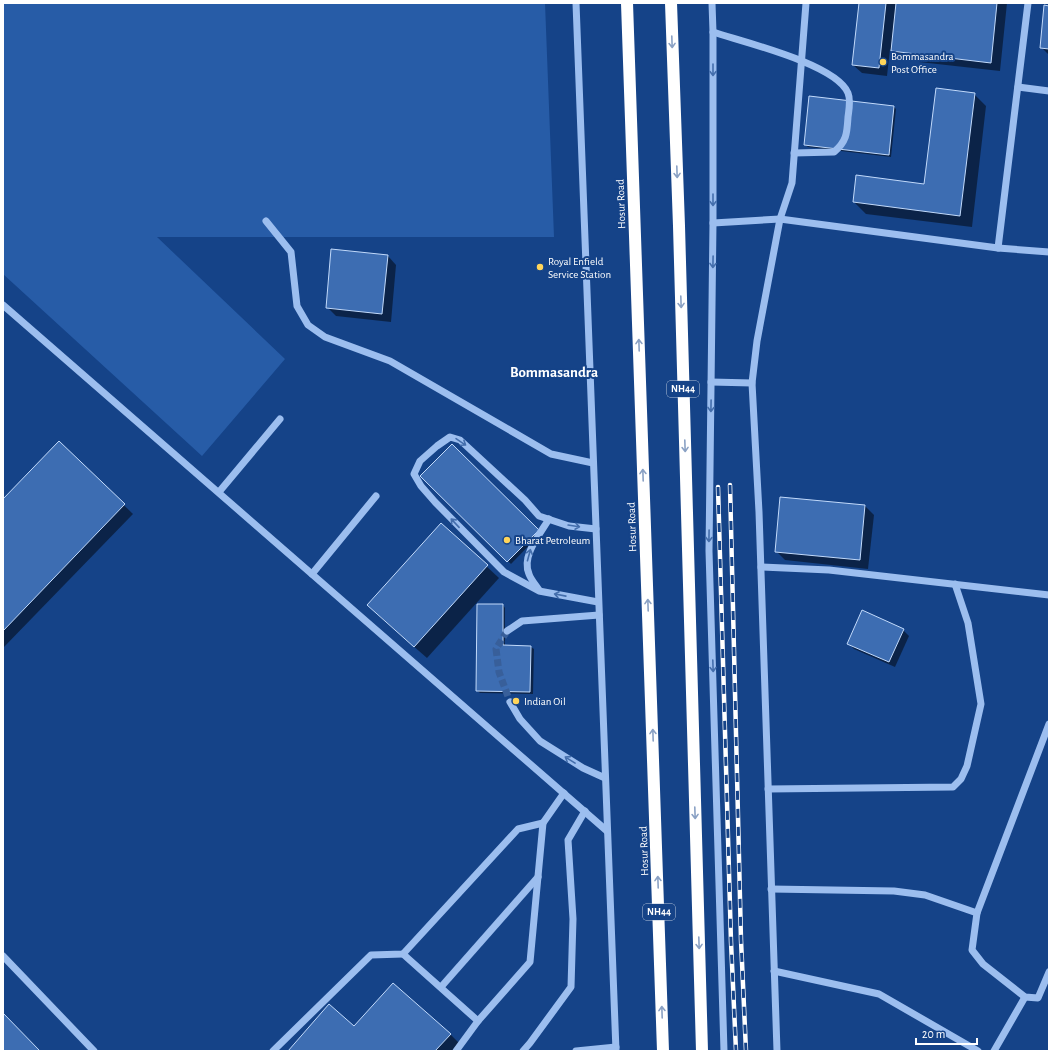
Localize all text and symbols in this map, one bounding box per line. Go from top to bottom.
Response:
one-way arrow [669,35,676,48]
place label: Bommasandra Post Office [891,51,954,75]
marker: Bommasandra Post Office [878,57,888,67]
one-way arrow [709,63,717,76]
one-way arrow [673,165,681,178]
street label: Hosur Road [615,179,627,229]
one-way arrow [709,193,717,206]
one-way arrow [709,255,716,268]
place label: Royal Enfield Service Station [548,256,611,280]
marker: Royal Enfield Service Station [535,262,545,272]
one-way arrow [677,295,685,308]
one-way arrow [635,339,642,352]
district label: Bommasandra [510,365,598,380]
road number: NH44 [667,381,699,397]
one-way arrow [707,399,715,412]
one-way arrow [455,438,466,447]
one-way arrow [681,439,688,452]
one-way arrow [640,469,647,482]
street label: Hosur Road [626,502,638,552]
one-way arrow [451,518,460,528]
one-way arrow [567,523,580,531]
one-way arrow [706,529,713,542]
marker: Bharat Petroleum [502,535,512,545]
place label: Bharat Petroleum [515,535,591,546]
one-way arrow [526,549,533,562]
one-way arrow [554,590,567,598]
one-way arrow [644,599,652,612]
one-way arrow [709,659,717,672]
marker: Indian Oil [511,696,521,706]
place label: Indian Oil [524,696,566,707]
one-way arrow [649,729,656,742]
one-way arrow [564,756,576,764]
one-way arrow [691,806,698,819]
street label: Hosur Road [638,826,650,876]
one-way arrow [654,876,661,889]
road number: NH44 [643,904,675,920]
one-way arrow [695,936,702,949]
one-way arrow [658,1006,666,1019]
scale bar [916,1020,977,1046]
text: 20 m [922,1028,945,1040]

